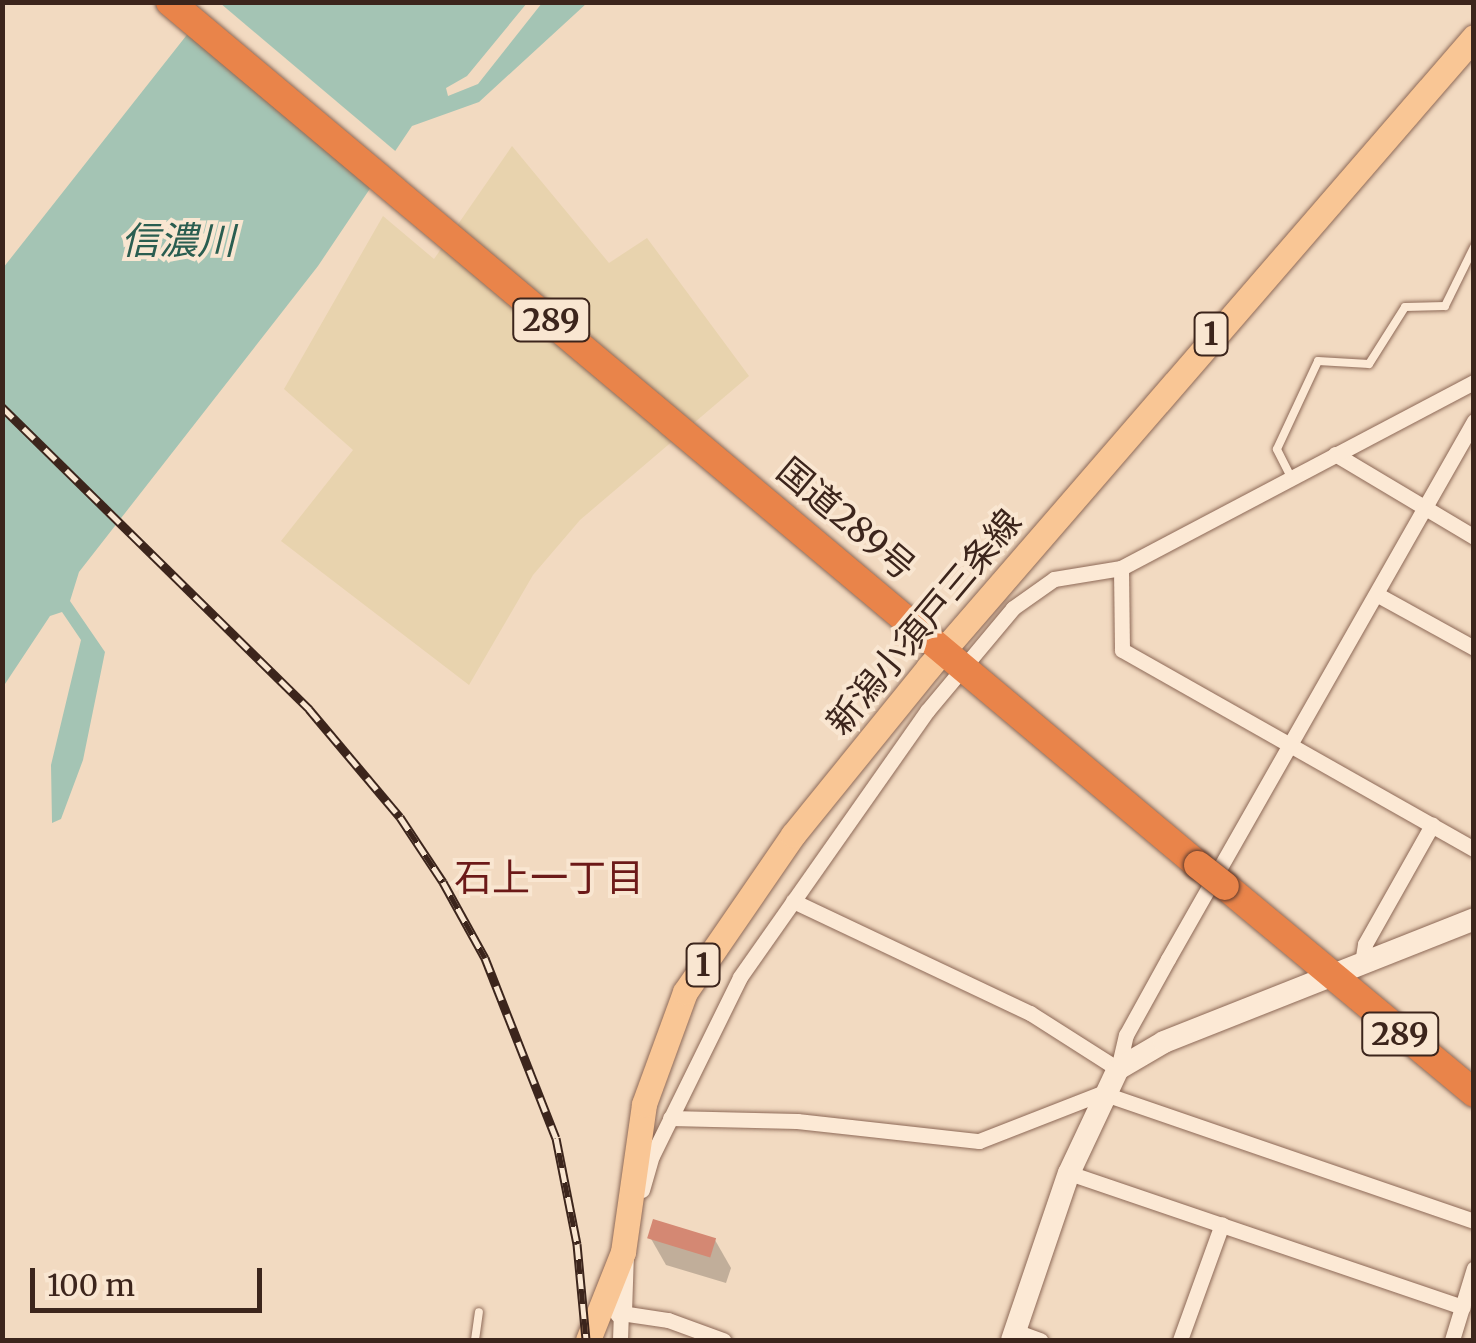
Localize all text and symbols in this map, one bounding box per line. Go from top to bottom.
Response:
water label: 信濃川 [121,218,235,264]
road number: 289 [511,293,591,347]
road number: 1 [1194,307,1228,361]
street label: 国道289号 [769,449,923,589]
street label: 新潟小須戸三条線 [818,501,1030,743]
district label: 石上一丁目 [454,855,644,901]
road number: 1 [686,938,720,992]
road number: 289 [1360,1007,1440,1061]
scale bar [35,1248,268,1310]
text: 100 m [47,1266,135,1304]

